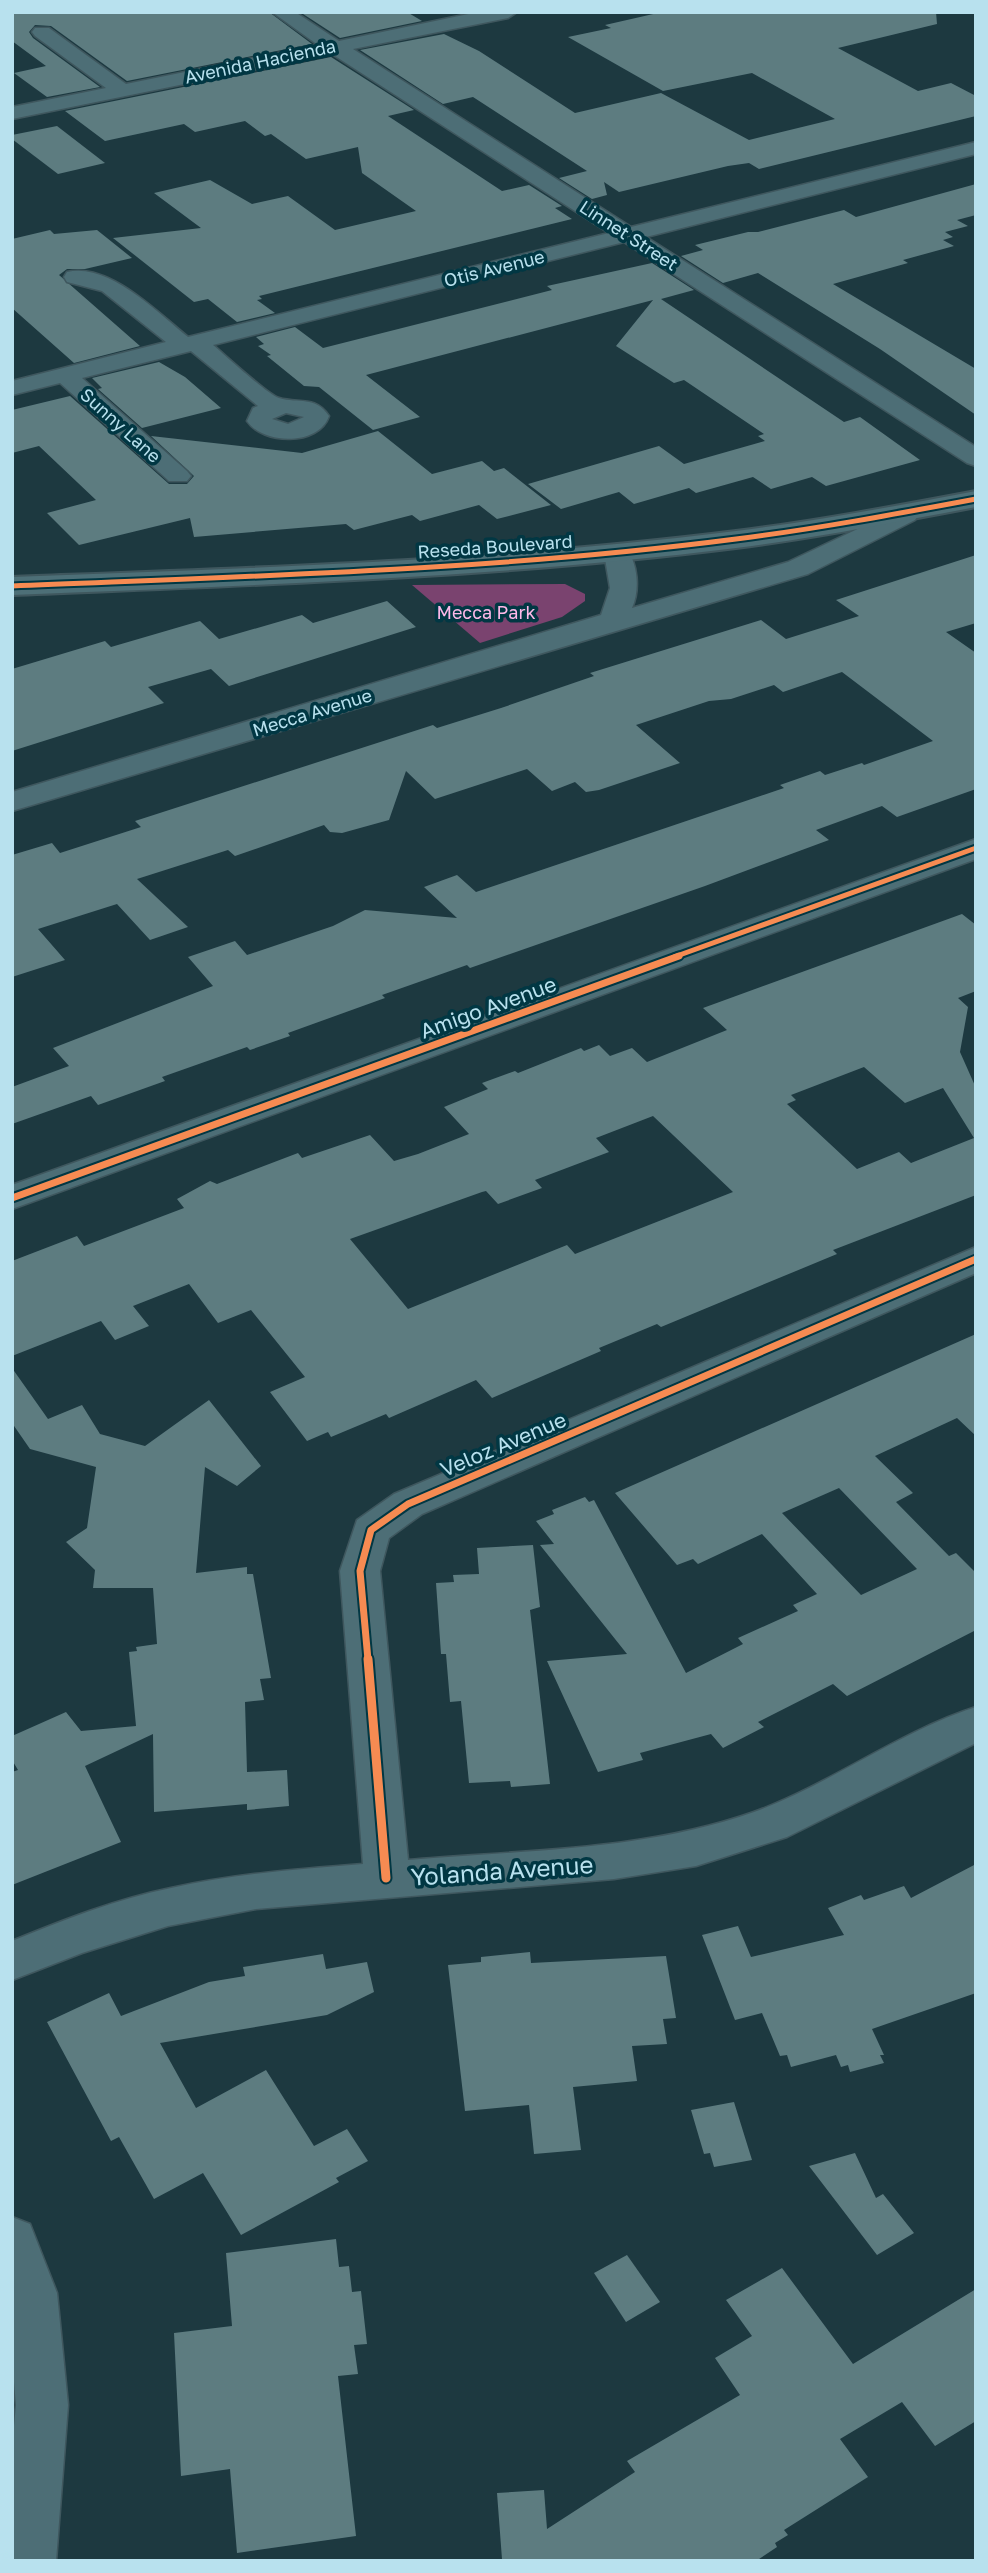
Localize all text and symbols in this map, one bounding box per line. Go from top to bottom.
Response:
street label: Avenida Hacienda [182,34,338,88]
street label: Linnet Street [576,195,682,275]
street label: Otis Avenue [441,245,547,291]
street label: Sunny Lane [76,383,166,467]
street label: Reseda Boulevard [417,530,573,562]
park label: Mecca Park [436,601,536,623]
street label: Mecca Avenue [250,683,374,741]
street label: Amigo Avenue [416,970,560,1044]
street label: Veloz Avenue [436,1406,570,1482]
street label: Yolanda Avenue [410,1849,594,1891]

